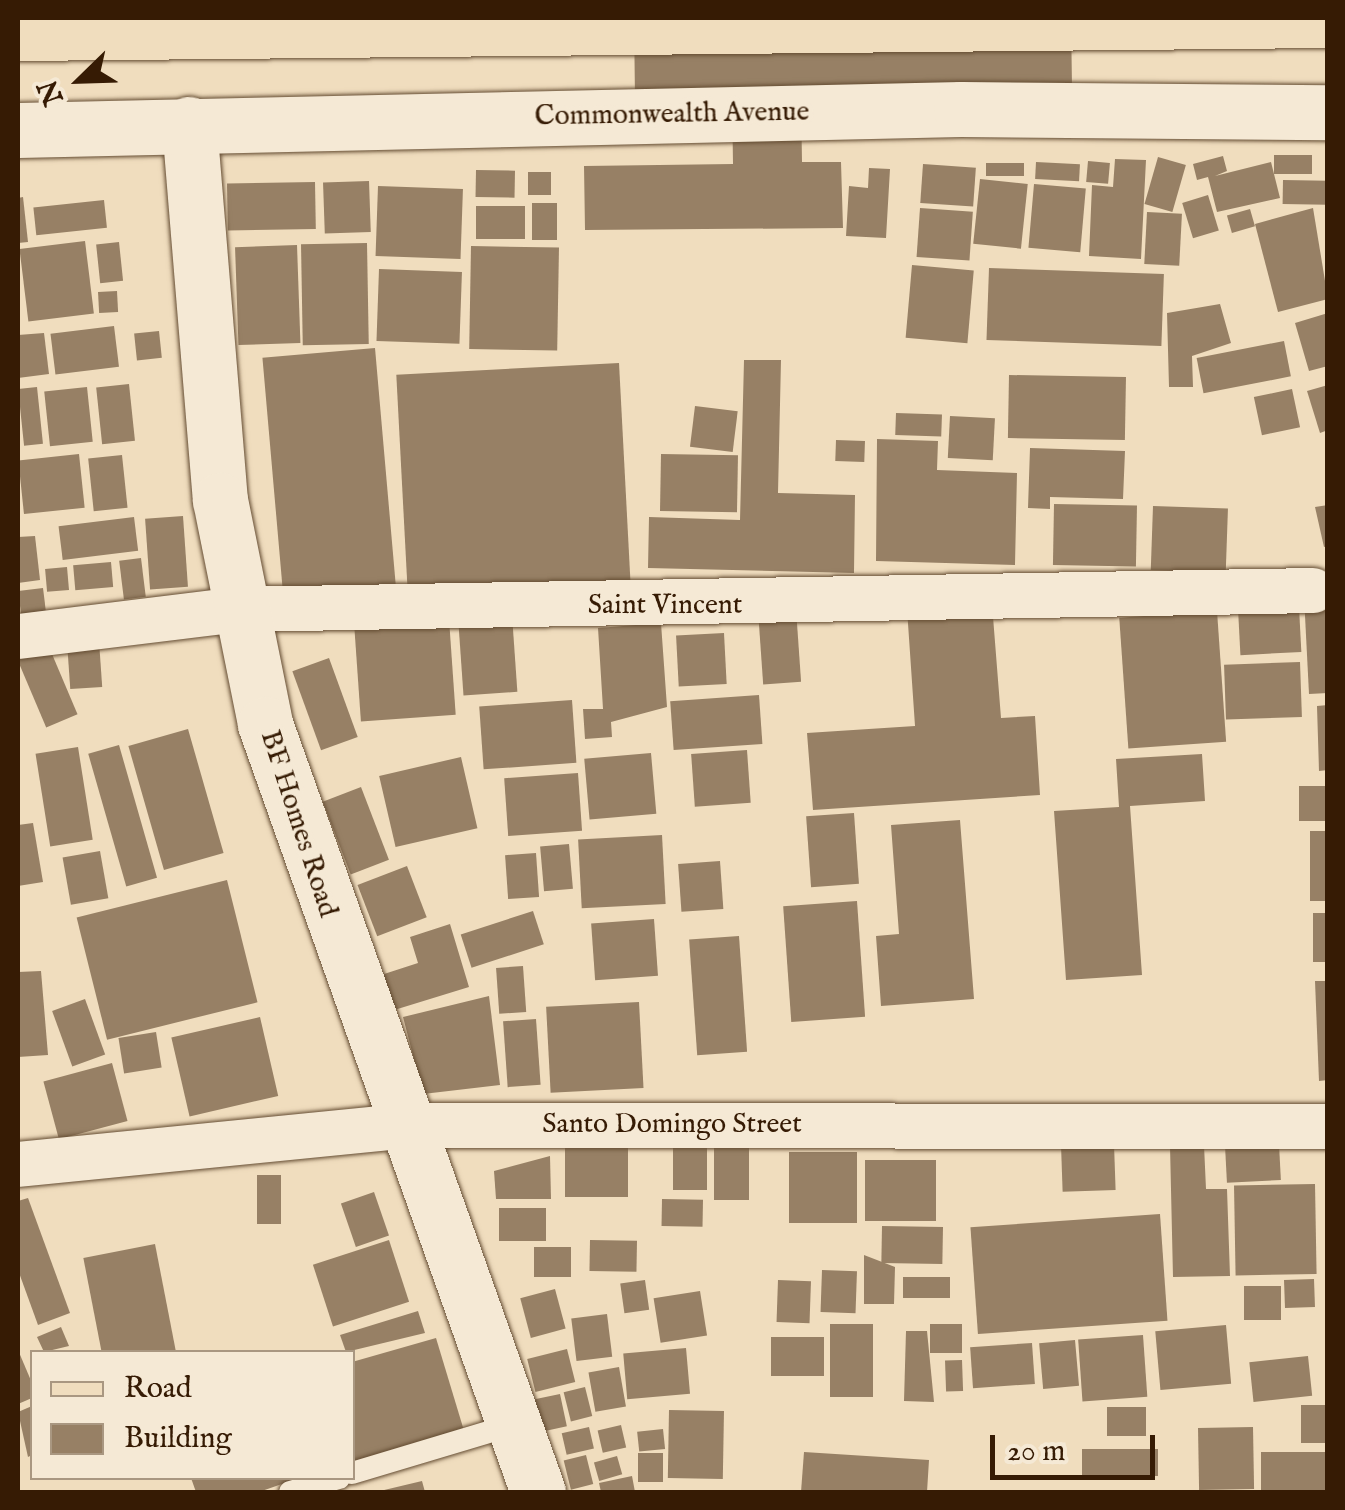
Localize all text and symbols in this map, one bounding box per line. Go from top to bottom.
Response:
north arrow [30,30,130,130]
text: N [31,74,73,110]
street label: Commonwealth Avenue [534,96,810,134]
street label: Saint Vincent [588,589,742,623]
street label: BF Homes Road [252,726,344,922]
street label: Santo Domingo Street [542,1108,802,1142]
legend [30,1350,355,1480]
text: Road [124,1370,192,1408]
scale bar [995,1415,1160,1477]
text: Building [124,1420,232,1458]
text: 20 m [1007,1433,1066,1471]

